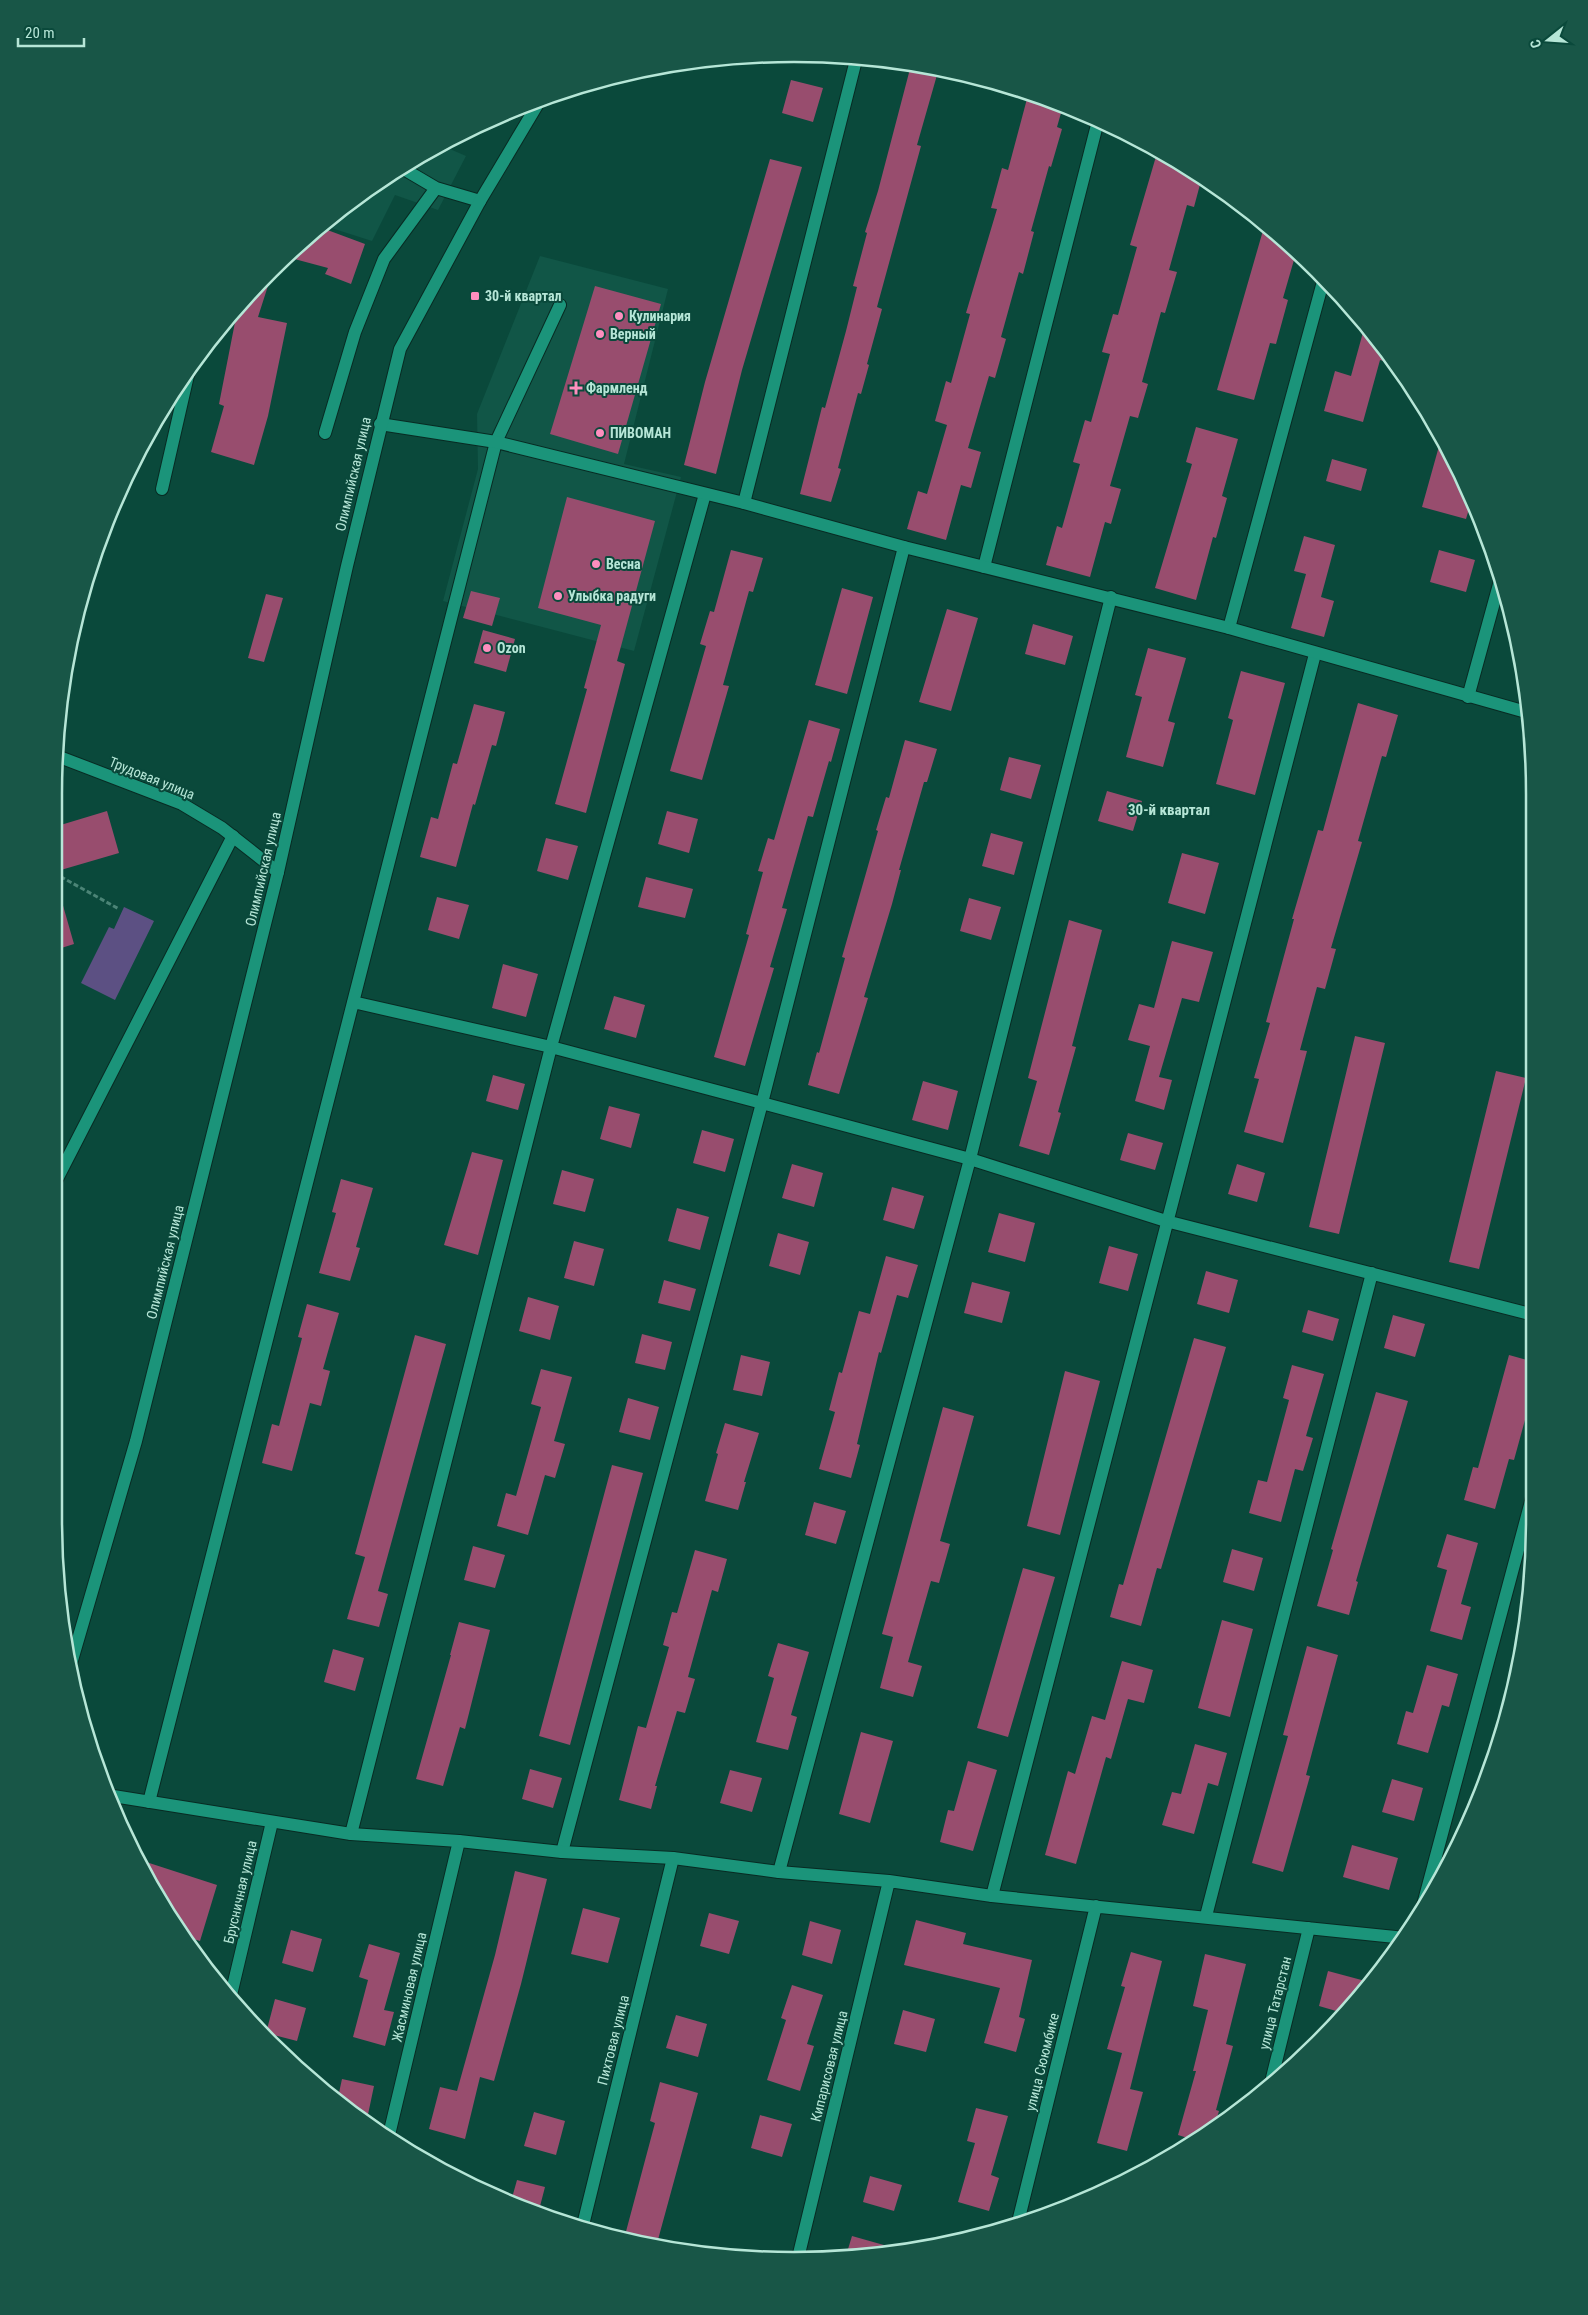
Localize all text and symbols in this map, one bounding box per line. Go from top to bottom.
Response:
scale bar [18,15,84,47]
north arrow [1523,15,1573,65]
text: 20 m [25,24,55,42]
text: С [1527,38,1544,50]
place label: 30-й квартал [485,288,562,304]
marker: 30-й квартал [469,290,481,302]
place label: Кулинария [629,308,691,324]
marker: Кулинария [613,310,625,322]
place label: Верный [610,326,656,342]
marker: Верный [594,328,606,340]
place label: Фармленд [586,380,648,396]
marker: Фармленд [570,382,582,394]
street label: Олимпийская улица [332,415,374,533]
place label: ПИВОМАН [610,425,671,441]
marker: ПИВОМАН [594,427,606,439]
place label: Весна [606,556,641,572]
marker: Весна [590,558,602,570]
place label: Улыбка радуги [568,588,656,604]
marker: Улыбка радуги [552,590,564,602]
place label: Ozon [497,640,526,656]
marker: Ozon [481,642,493,654]
street label: Трудовая улица [107,754,197,802]
district label: 30-й квартал [1128,801,1210,819]
street label: Олимпийская улица [242,810,284,928]
street label: Олимпийская улица [143,1203,187,1321]
street label: Брусничная улица [220,1839,260,1945]
street label: Жасминовая улица [389,1931,429,2043]
street label: улица Татарстан [1256,1955,1294,2051]
street label: Пихтовая улица [594,1993,632,2087]
street label: Кипарисовая улица [807,2009,851,2123]
street label: улица Сююмбике [1022,2011,1062,2113]

